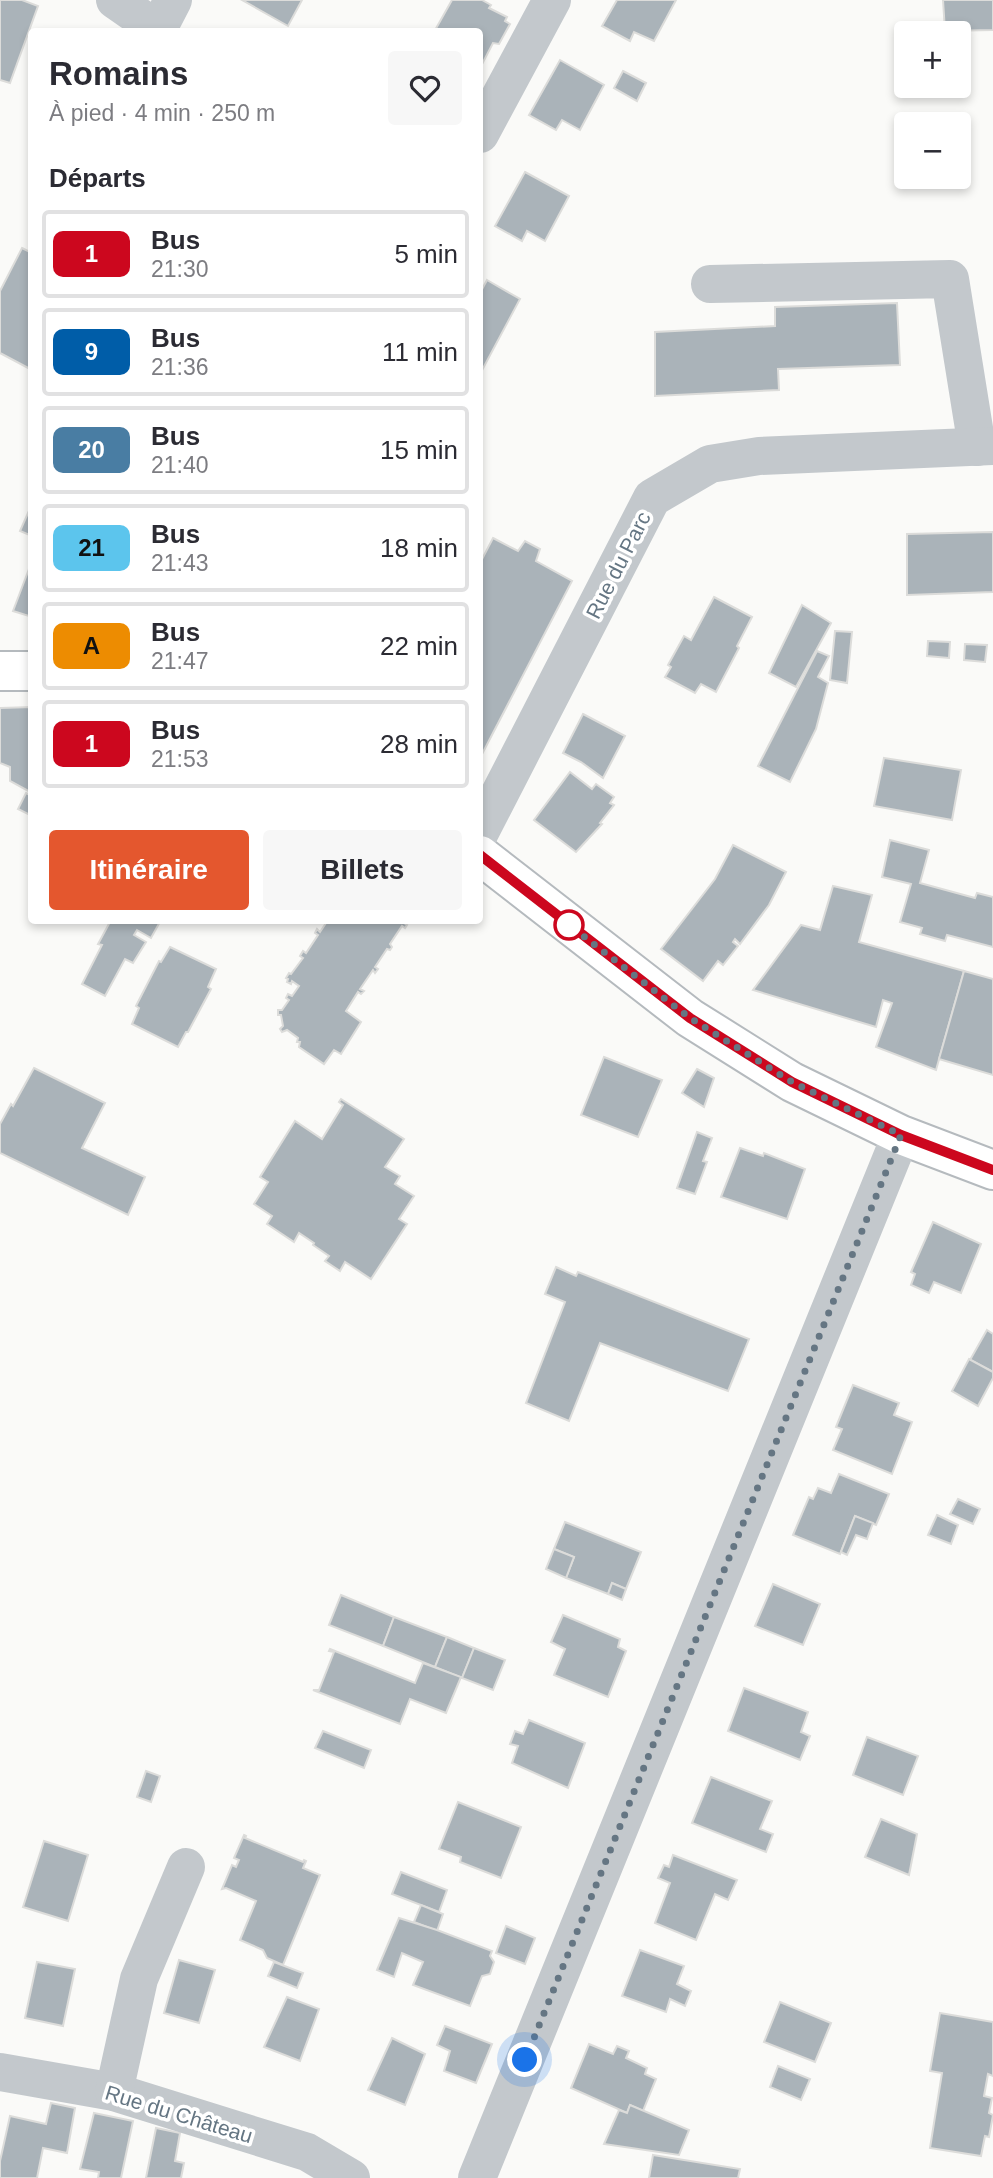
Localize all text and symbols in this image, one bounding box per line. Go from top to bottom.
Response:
map controls [894,21,971,189]
button: + [894,21,971,98]
button: heart [388,51,462,125]
text: Romains [49,55,188,92]
text: À pied · 4 min · 250 m [49,100,275,126]
button: − [894,112,971,189]
text: Départs [49,163,146,193]
text: Bus [151,225,200,255]
text: 5 min [394,239,458,269]
text: 1 [85,240,98,267]
text: 21:30 [151,256,209,282]
text: Bus [151,323,200,353]
text: 11 min [382,337,458,367]
text: 9 [85,338,98,365]
text: 21:36 [151,354,209,380]
text: Bus [151,421,200,451]
text: 15 min [380,435,458,465]
text: 20 [78,436,105,463]
text: 21:40 [151,452,209,478]
street label: Rue du Parc [581,508,655,622]
text: Bus [151,519,200,549]
text: 18 min [380,533,458,563]
text: 21 [78,534,105,561]
text: 21:43 [151,550,209,576]
text: Bus [151,617,200,647]
text: 22 min [380,631,458,661]
text: A [83,632,100,659]
text: 21:47 [151,648,209,674]
text: Bus [151,715,200,745]
text: 28 min [380,729,458,759]
text: 1 [85,730,98,757]
text: 21:53 [151,746,209,772]
button: Itinéraire [49,830,249,910]
button: Billets [263,830,462,910]
unlabelled marker [554,910,584,940]
your location [507,2042,542,2077]
street label: Rue du Château [103,2081,255,2147]

